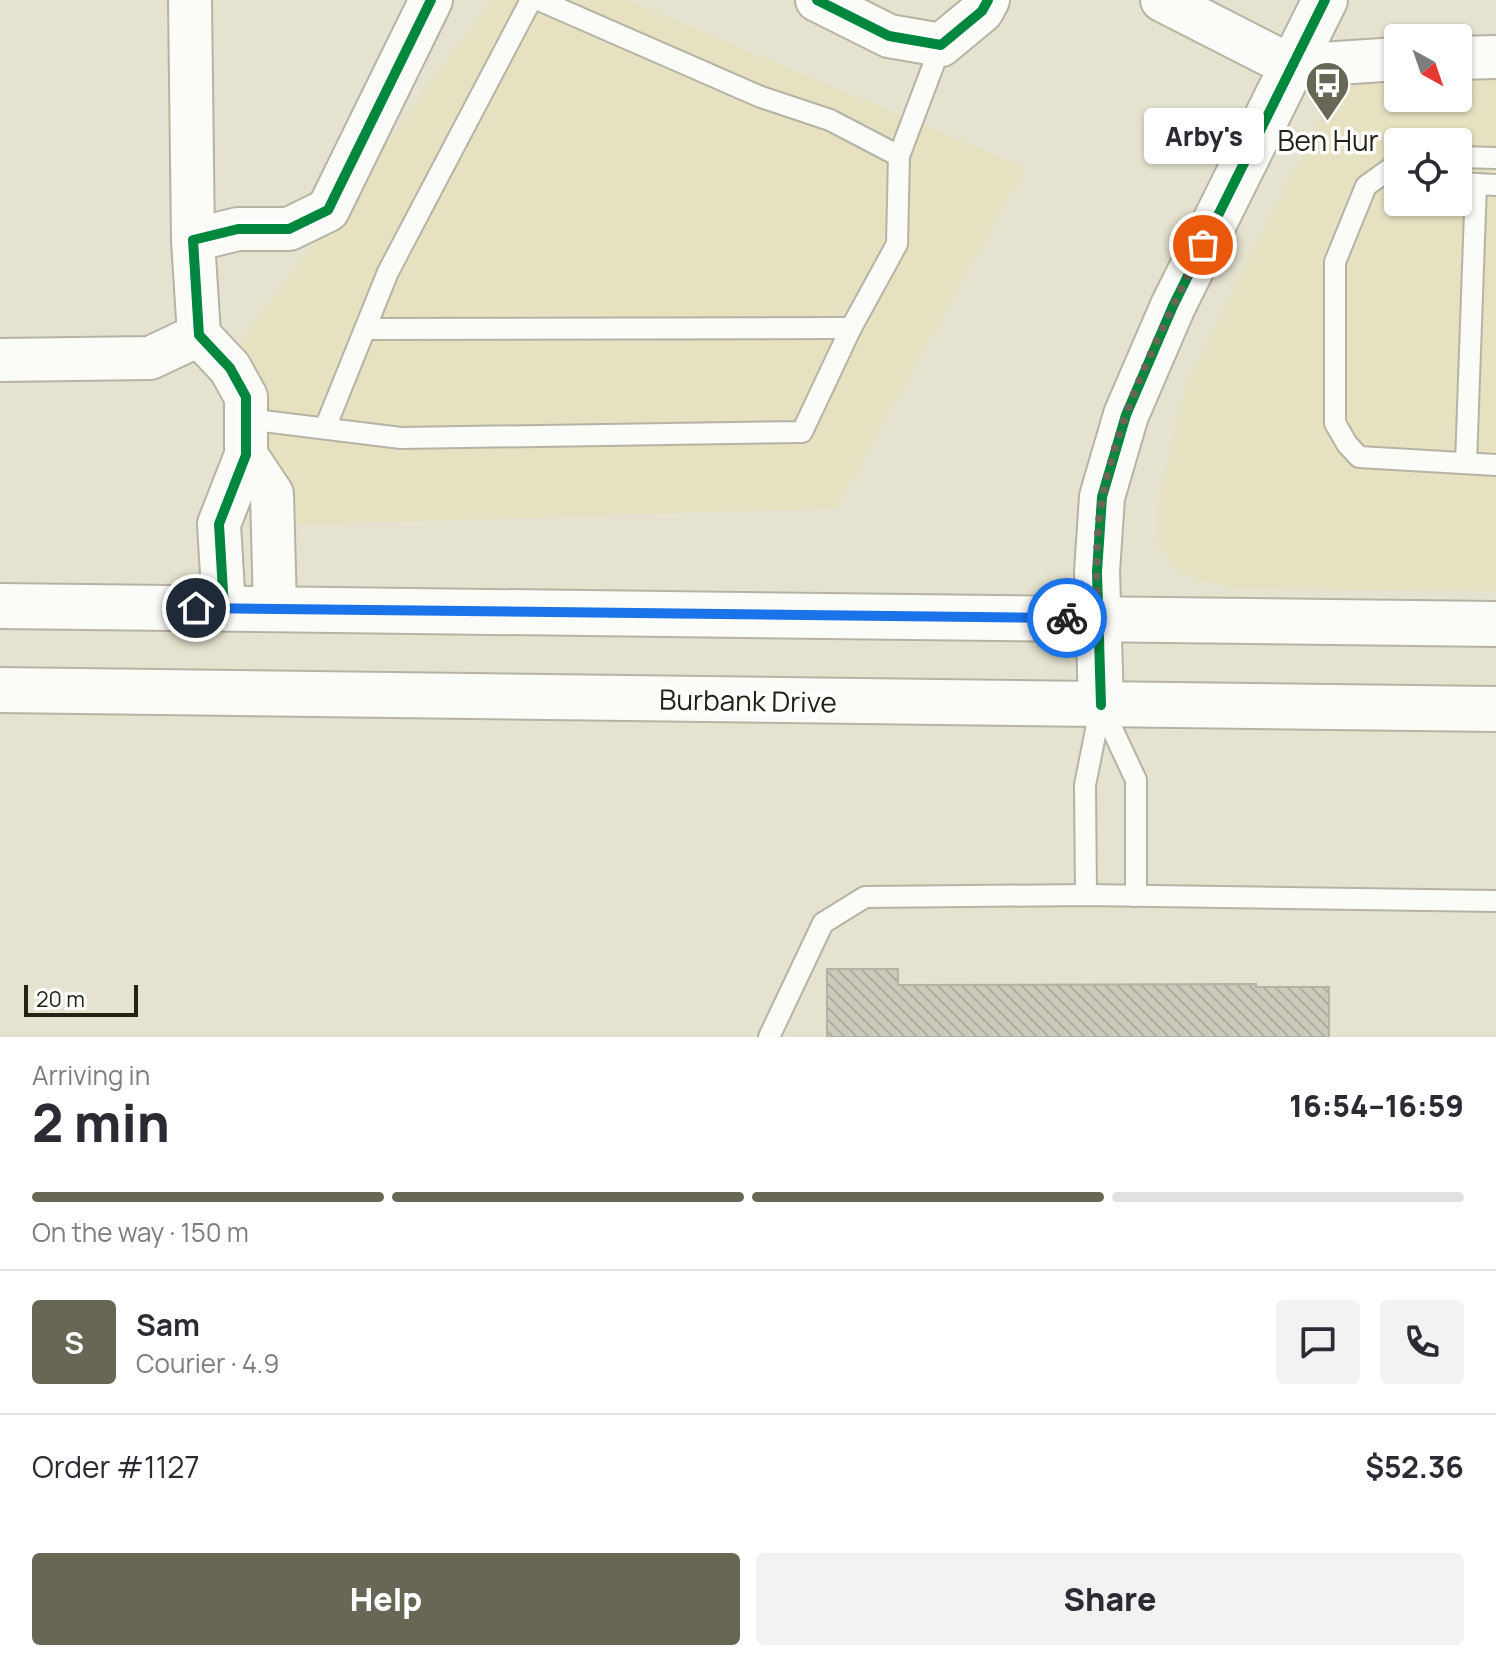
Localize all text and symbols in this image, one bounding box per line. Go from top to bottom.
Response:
north arrow [1384,24,1472,112]
map controls [1384,24,1472,216]
bus stop icon: Ben Hur [1304,59,1352,122]
callout: Arby's [1143,109,1263,165]
text: Arby's [1165,118,1243,154]
place label: Ben Hur [1277,121,1379,159]
button: locate [1384,128,1472,216]
pin [1169,211,1237,279]
icon: bag [1181,223,1225,267]
pin [162,574,230,642]
courier [1027,578,1107,658]
icon: home [174,586,218,630]
icon: bike [1045,596,1089,640]
street label: Burbank Drive [659,679,837,721]
scale bar [24,981,138,1017]
text: 20 m [36,984,85,1014]
text: Arriving in [32,1057,150,1093]
text: 16:54–16:59 [1289,1085,1464,1126]
text: 2 min [32,1087,170,1158]
text: On the way · 150 m [32,1214,249,1250]
button: chat [1276,1300,1360,1384]
button: phone [1380,1300,1464,1384]
text: Sam [136,1304,200,1345]
text: S [64,1322,84,1363]
text: Courier · 4.9 [136,1345,279,1381]
text: Order #1127 [32,1446,200,1487]
text: $52.36 [1365,1446,1464,1487]
button: Help [32,1553,740,1645]
button: Share [756,1553,1464,1645]

